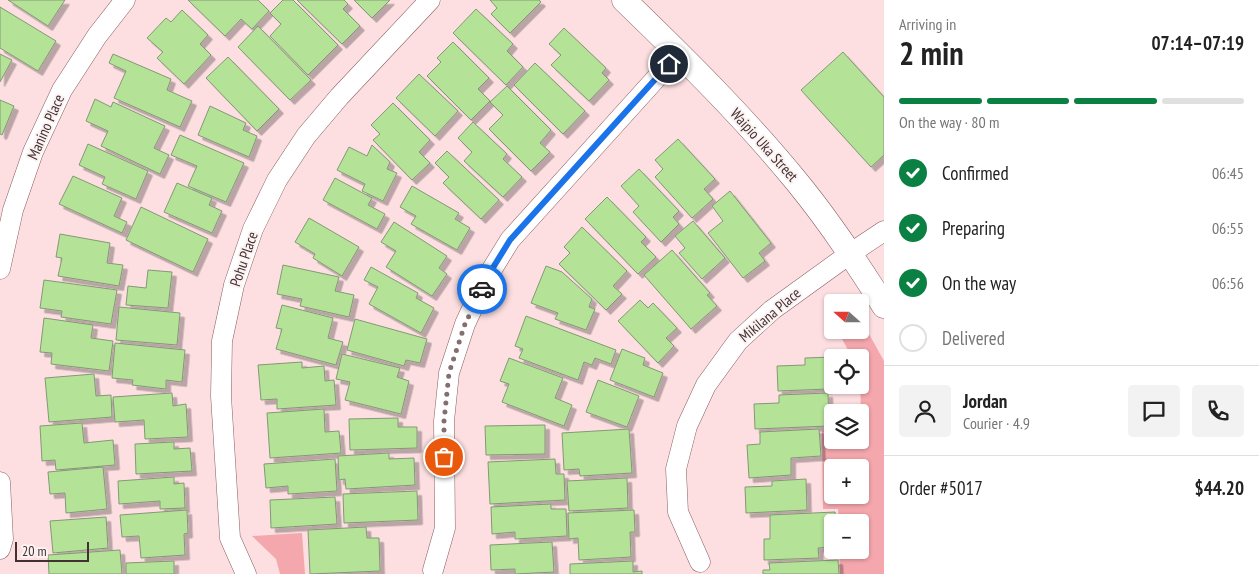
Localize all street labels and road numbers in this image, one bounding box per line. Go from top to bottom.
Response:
street label: Manino Place [23,91,68,162]
street label: Waipio Uka Street [726,104,802,185]
street label: Pohu Place [225,229,262,289]
street label: Mikilana Place [735,283,804,346]

